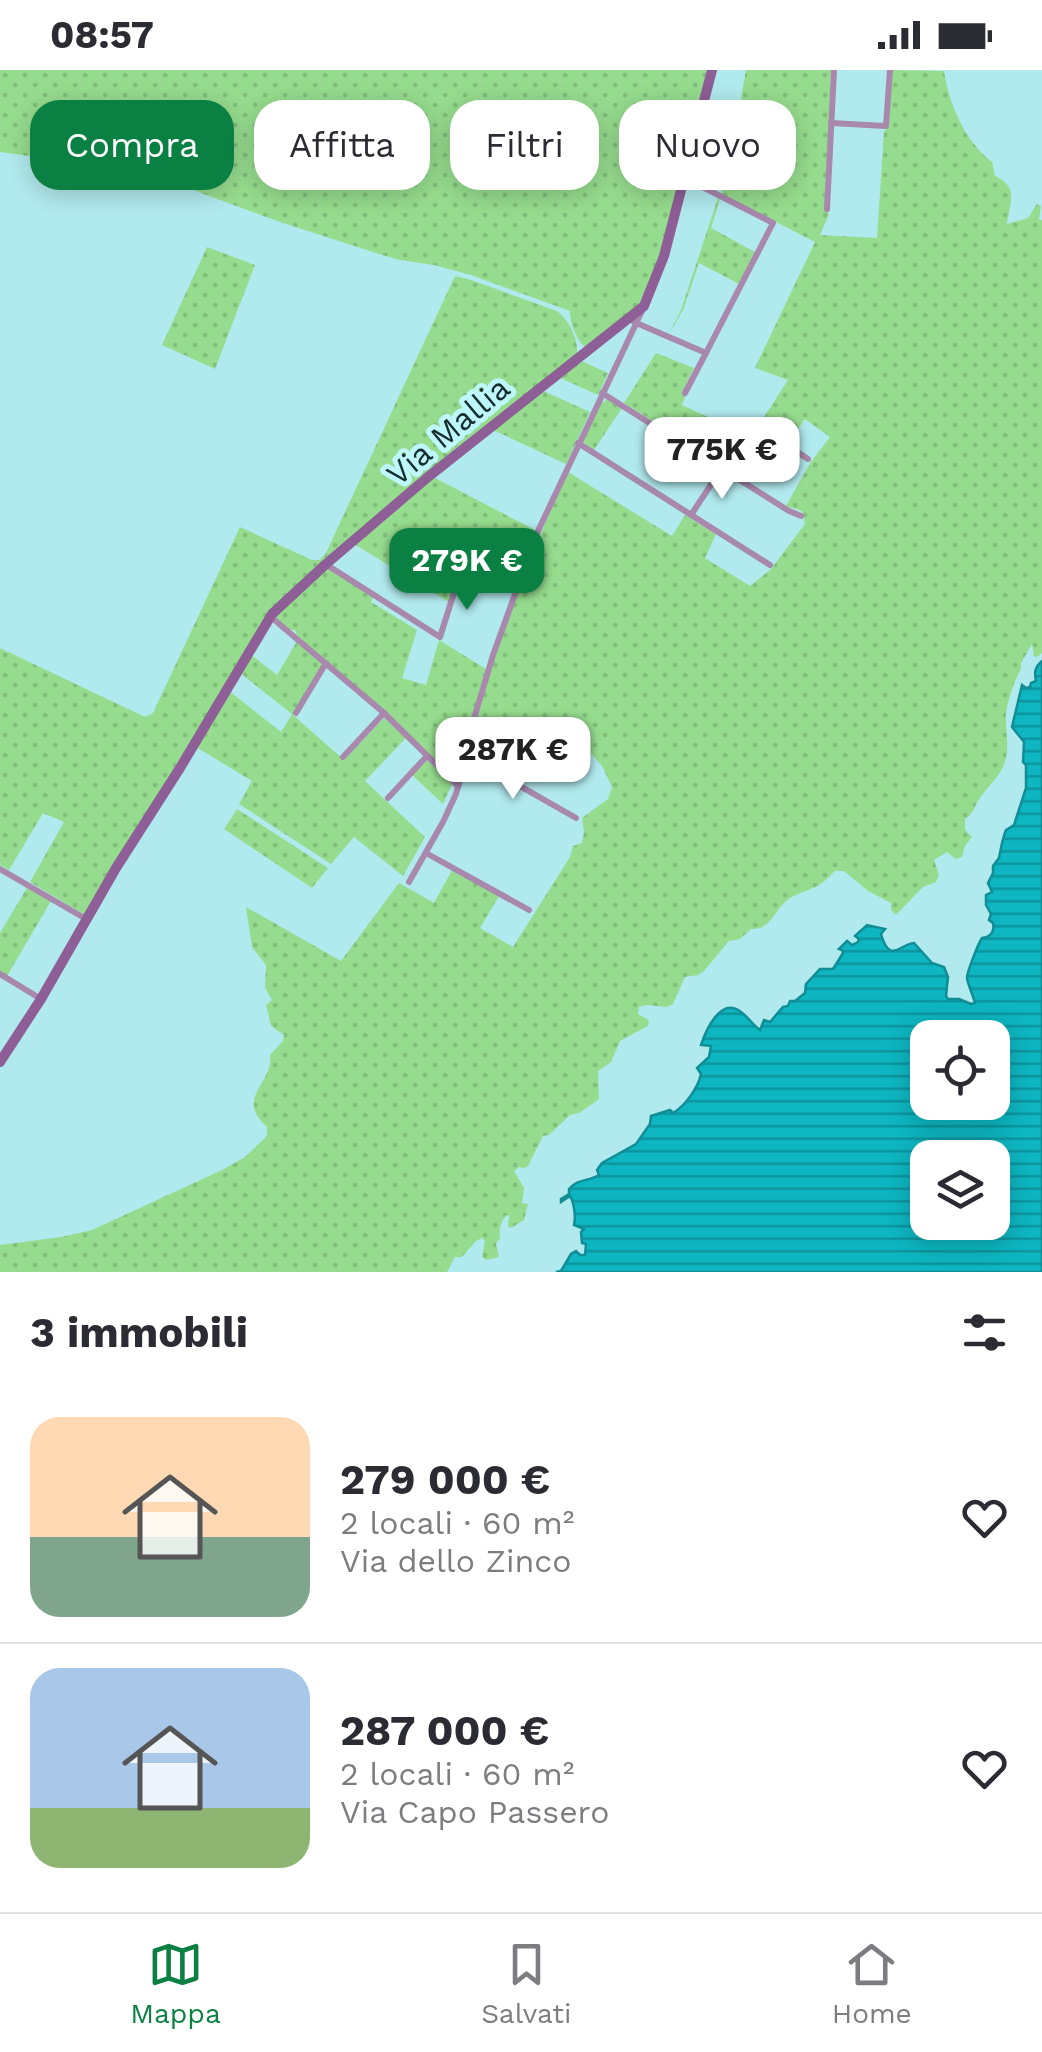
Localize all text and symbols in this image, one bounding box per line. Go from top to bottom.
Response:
text: 08:57 [50,13,154,57]
chip: Compra [30,100,234,190]
chip: Affitta [254,100,430,190]
chip: Filtri [450,100,599,190]
chip: Nuovo [619,100,796,190]
street label: Via Mallia [379,369,517,493]
pin: 775K € [641,417,803,502]
text: 775K € [667,430,777,468]
pin: 279K € [386,528,548,613]
text: 279K € [411,541,523,579]
pin: 287K € [432,717,594,802]
text: 287K € [457,730,569,768]
map controls [910,1020,1010,1240]
button: locate [910,1020,1010,1120]
button: layers [910,1140,1010,1240]
icon: filters [957,1305,1012,1360]
text: 3 immobili [30,1308,248,1357]
text: 279 000 € [340,1455,550,1504]
icon: home [110,1457,230,1577]
icon: heart [957,1490,1012,1545]
text: 2 locali · 60 m² [340,1504,574,1542]
text: Via dello Zinco [340,1542,571,1580]
text: 287 000 € [340,1706,549,1755]
icon: home [110,1708,230,1828]
icon: heart [957,1741,1012,1796]
text: 2 locali · 60 m² [340,1755,574,1793]
text: Via Capo Passero [340,1793,609,1831]
tab: Mappa [130,1937,221,2030]
tab: Salvati [481,1937,571,2030]
tab: Home [832,1937,912,2030]

